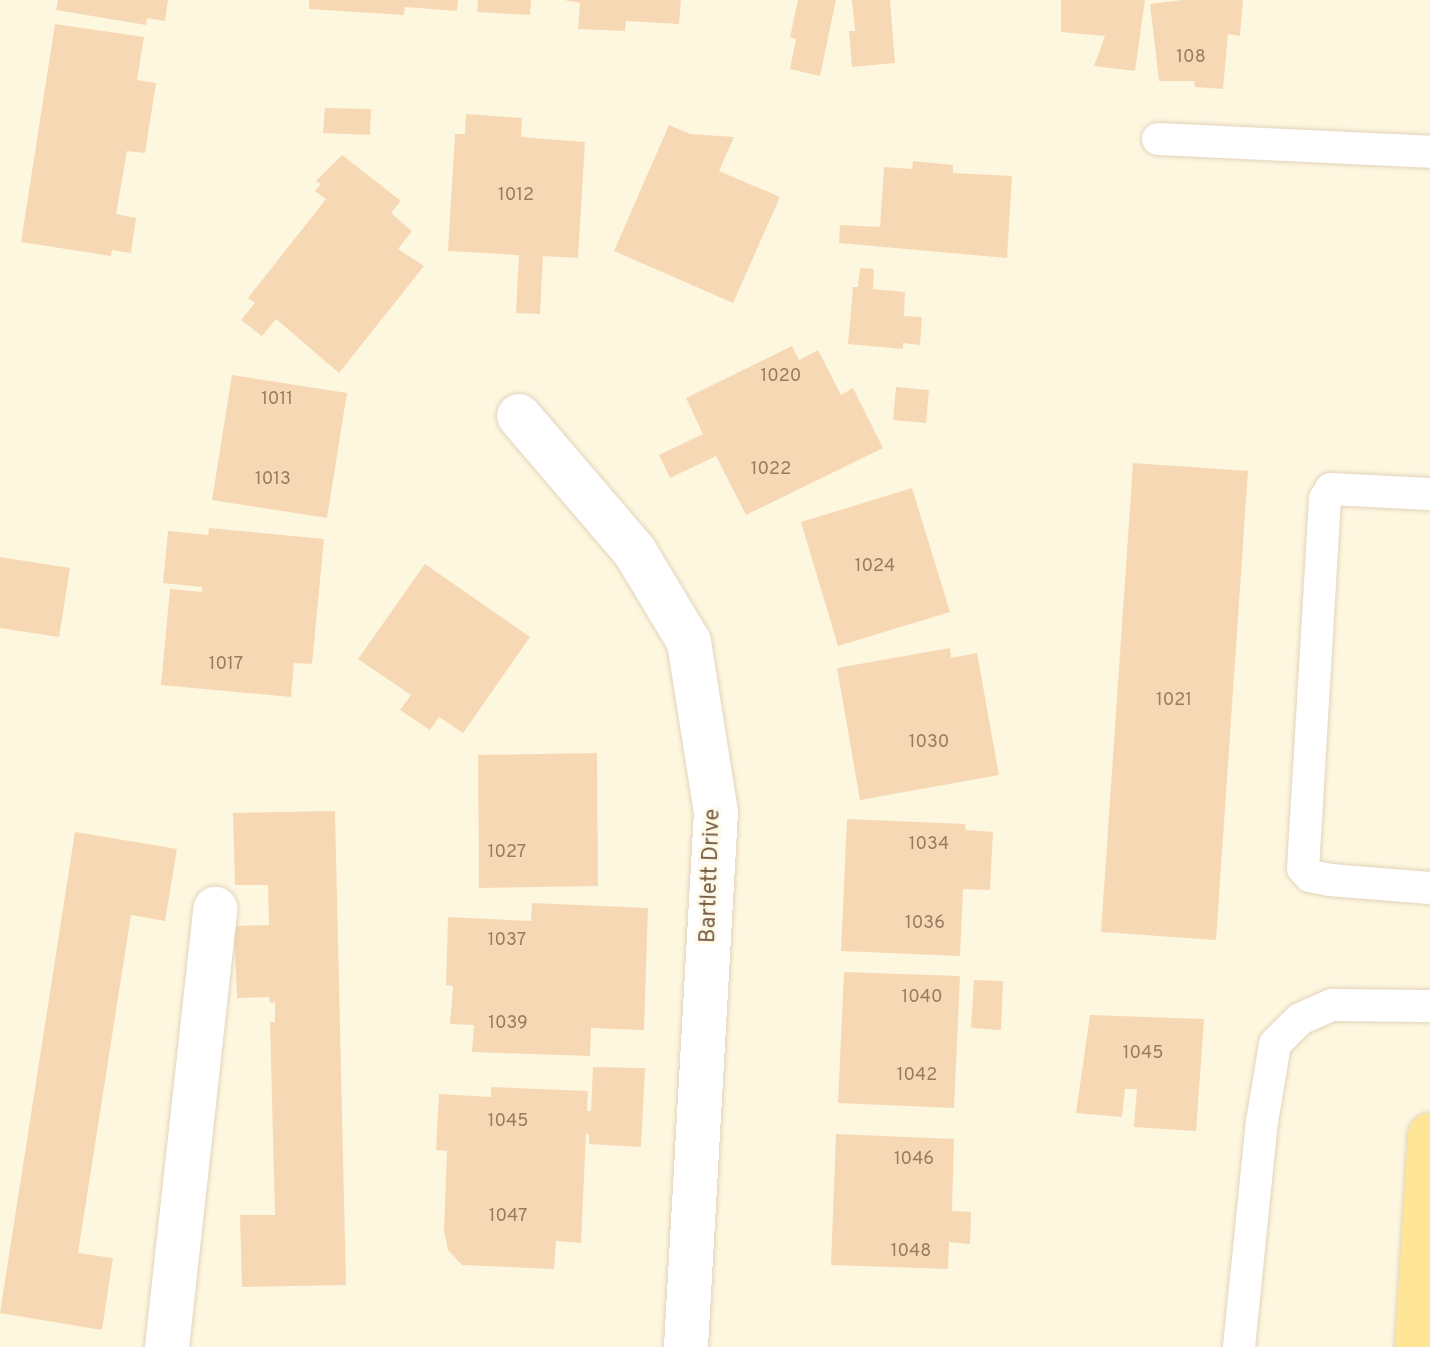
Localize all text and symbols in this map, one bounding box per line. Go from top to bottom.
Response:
house number: 108 [1176,47,1206,69]
house number: 1012 [498,185,534,207]
house number: 1020 [761,366,801,388]
house number: 1011 [261,389,293,411]
house number: 1022 [751,459,791,481]
house number: 1013 [255,469,291,491]
house number: 1024 [855,556,895,578]
house number: 1017 [209,654,243,676]
house number: 1021 [1156,690,1192,712]
house number: 1030 [909,732,949,754]
street label: Bartlett Drive [695,808,727,944]
house number: 1034 [909,834,949,856]
house number: 1027 [488,842,526,864]
house number: 1036 [905,913,945,935]
house number: 1037 [488,930,526,952]
house number: 1040 [901,987,943,1009]
house number: 1039 [488,1013,528,1035]
house number: 1045 [1123,1043,1163,1065]
house number: 1042 [897,1065,937,1087]
house number: 1045 [488,1111,528,1133]
house number: 1046 [894,1149,934,1171]
house number: 1047 [489,1206,527,1228]
house number: 1048 [891,1241,931,1263]

